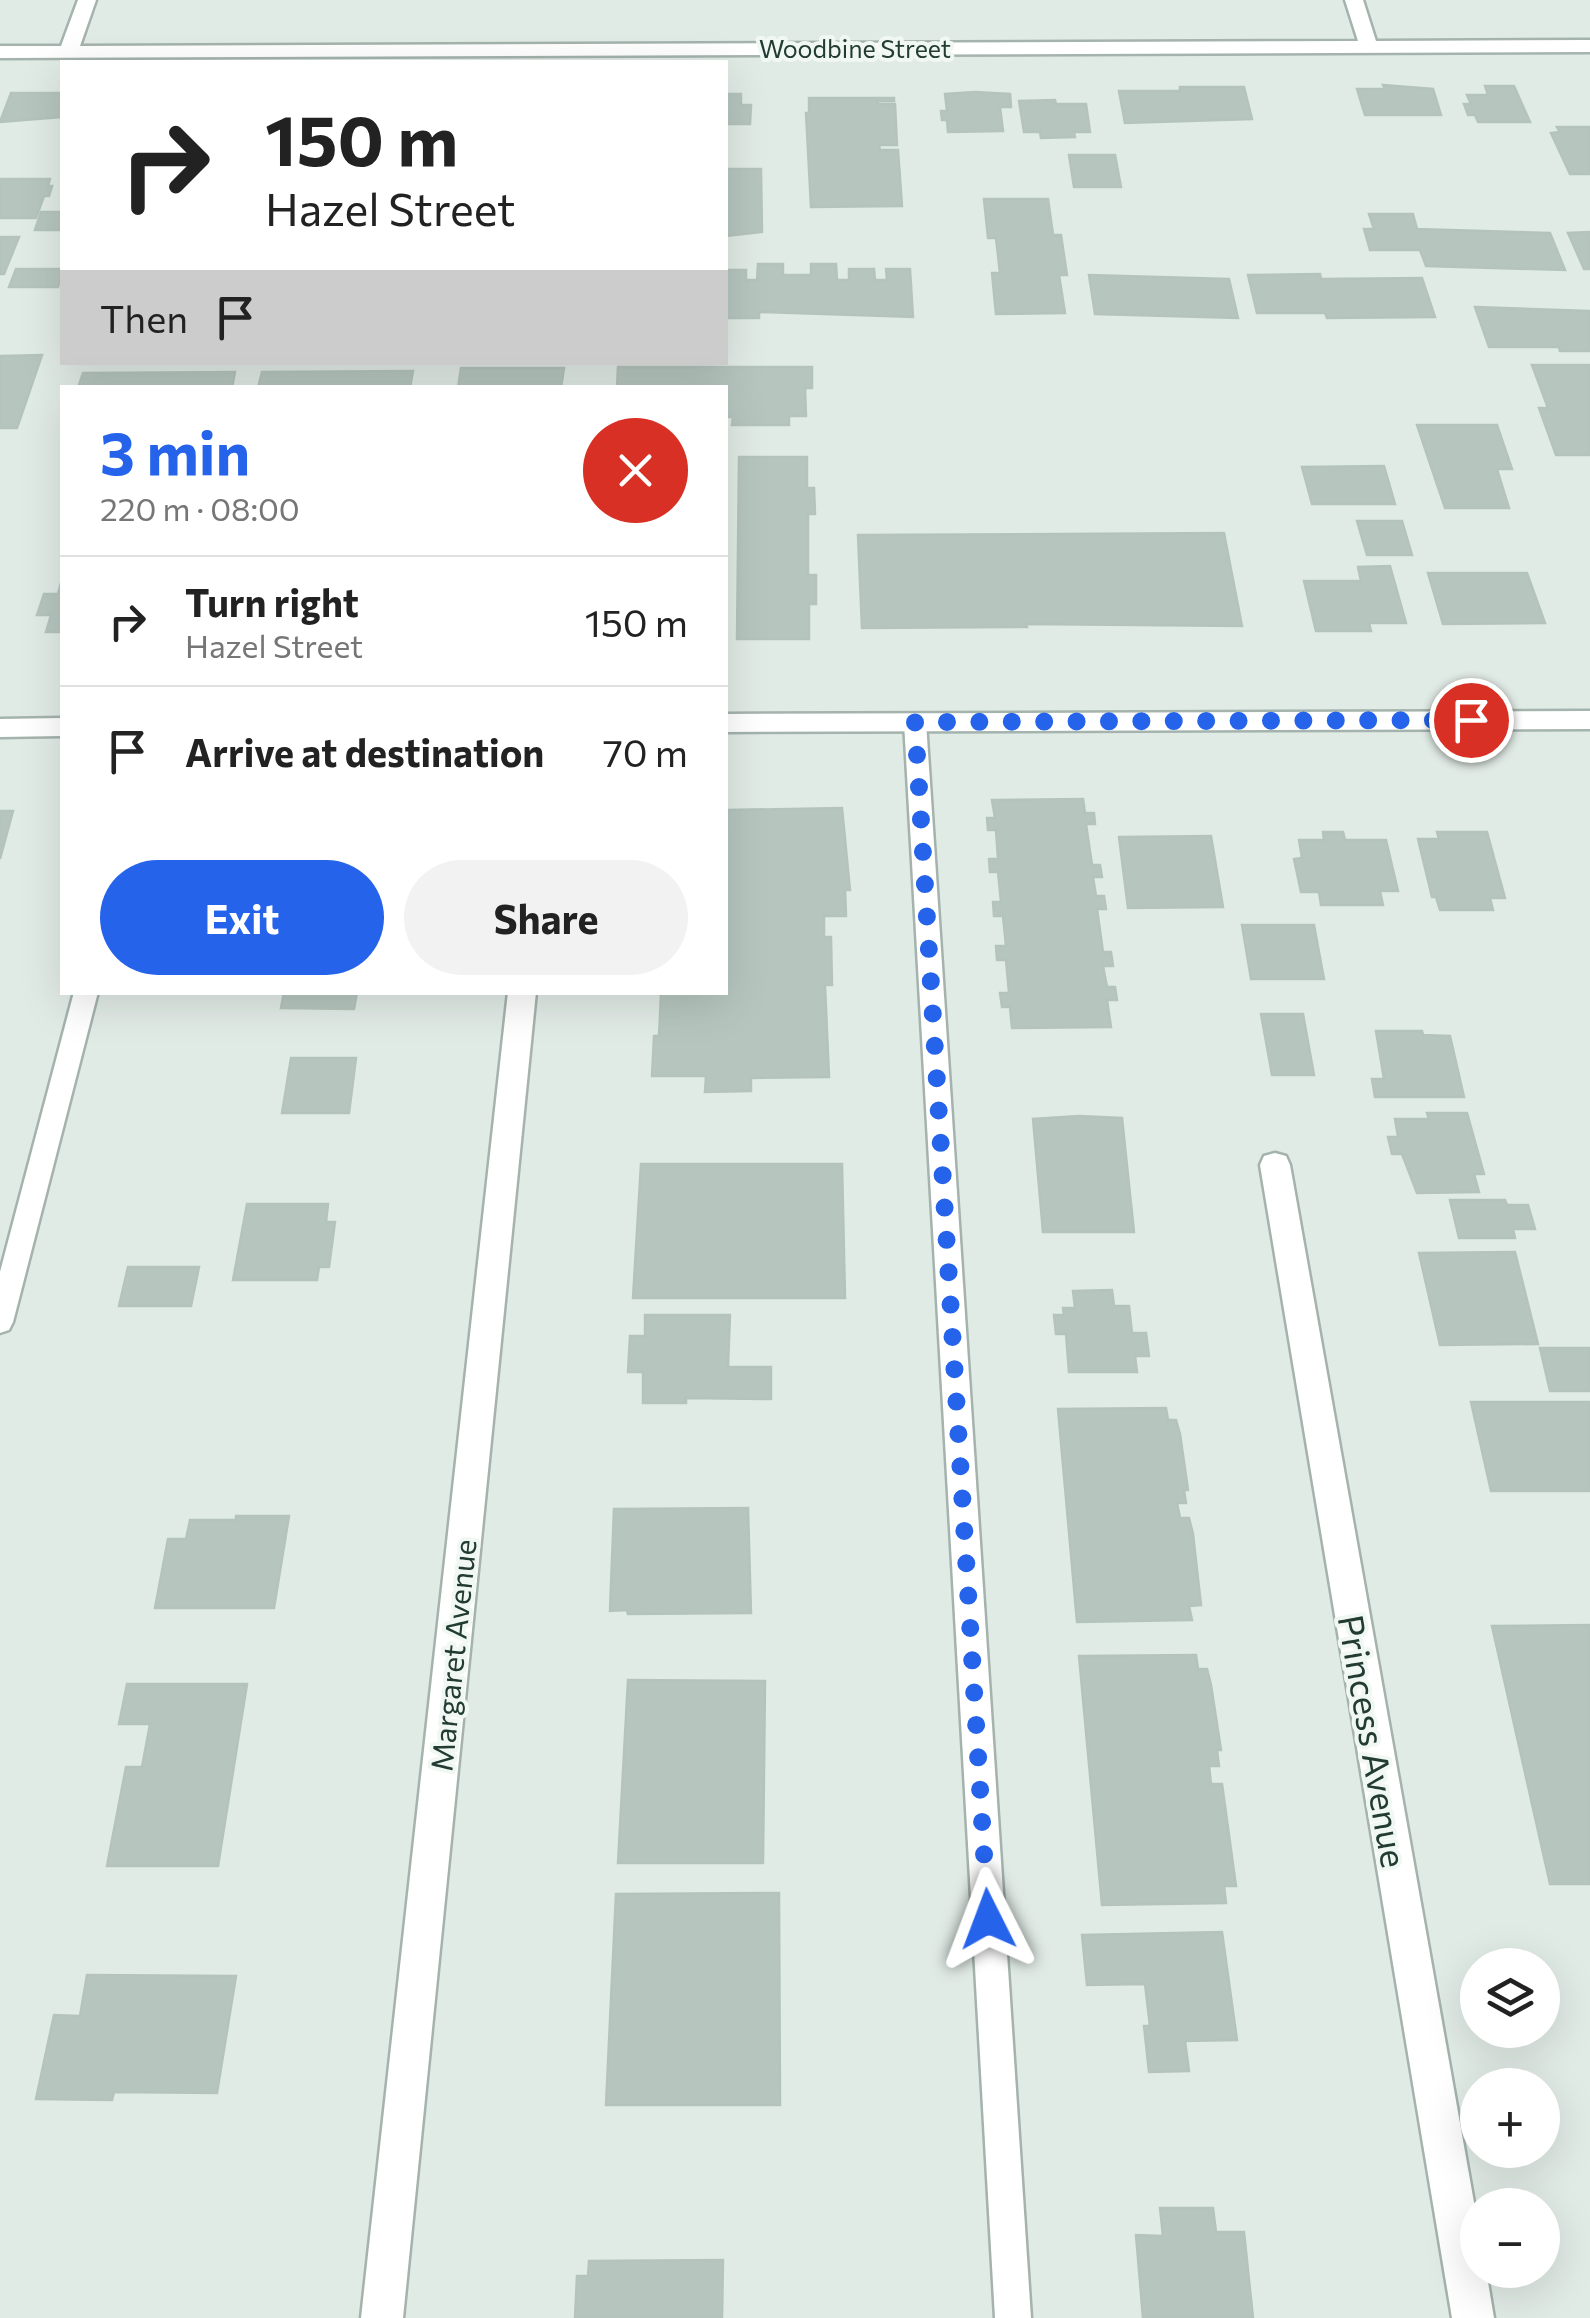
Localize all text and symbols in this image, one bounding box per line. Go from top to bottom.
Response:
street label: Woodbine Street [759,33,951,63]
text: 150 m [265,95,458,180]
icon: right [100,100,230,230]
text: Hazel Street [265,180,516,235]
icon: arrive [208,290,263,345]
text: Then [100,294,188,341]
text: 3 min [100,414,250,487]
button: close [583,418,688,523]
text: 220 m · 08:00 [100,488,300,528]
text: Turn right [185,578,359,625]
icon: right [100,594,155,649]
text: 150 m [585,598,688,645]
text: Hazel Street [185,625,363,665]
pin [1429,678,1514,763]
icon: arrive [1444,693,1499,748]
icon: arrive [100,724,155,779]
text: Arrive at destination [185,728,544,775]
text: 70 m [603,728,688,775]
button: Exit [100,860,384,975]
button: Share [404,860,688,975]
street label: Margaret Avenue [421,1537,483,1773]
street label: Princess Avenue [1331,1611,1417,1871]
position arrow [936,1867,1040,1971]
map controls [1460,1948,1560,2288]
button: layers [1460,1948,1560,2048]
button: + [1460,2068,1560,2168]
button: − [1460,2188,1560,2288]

